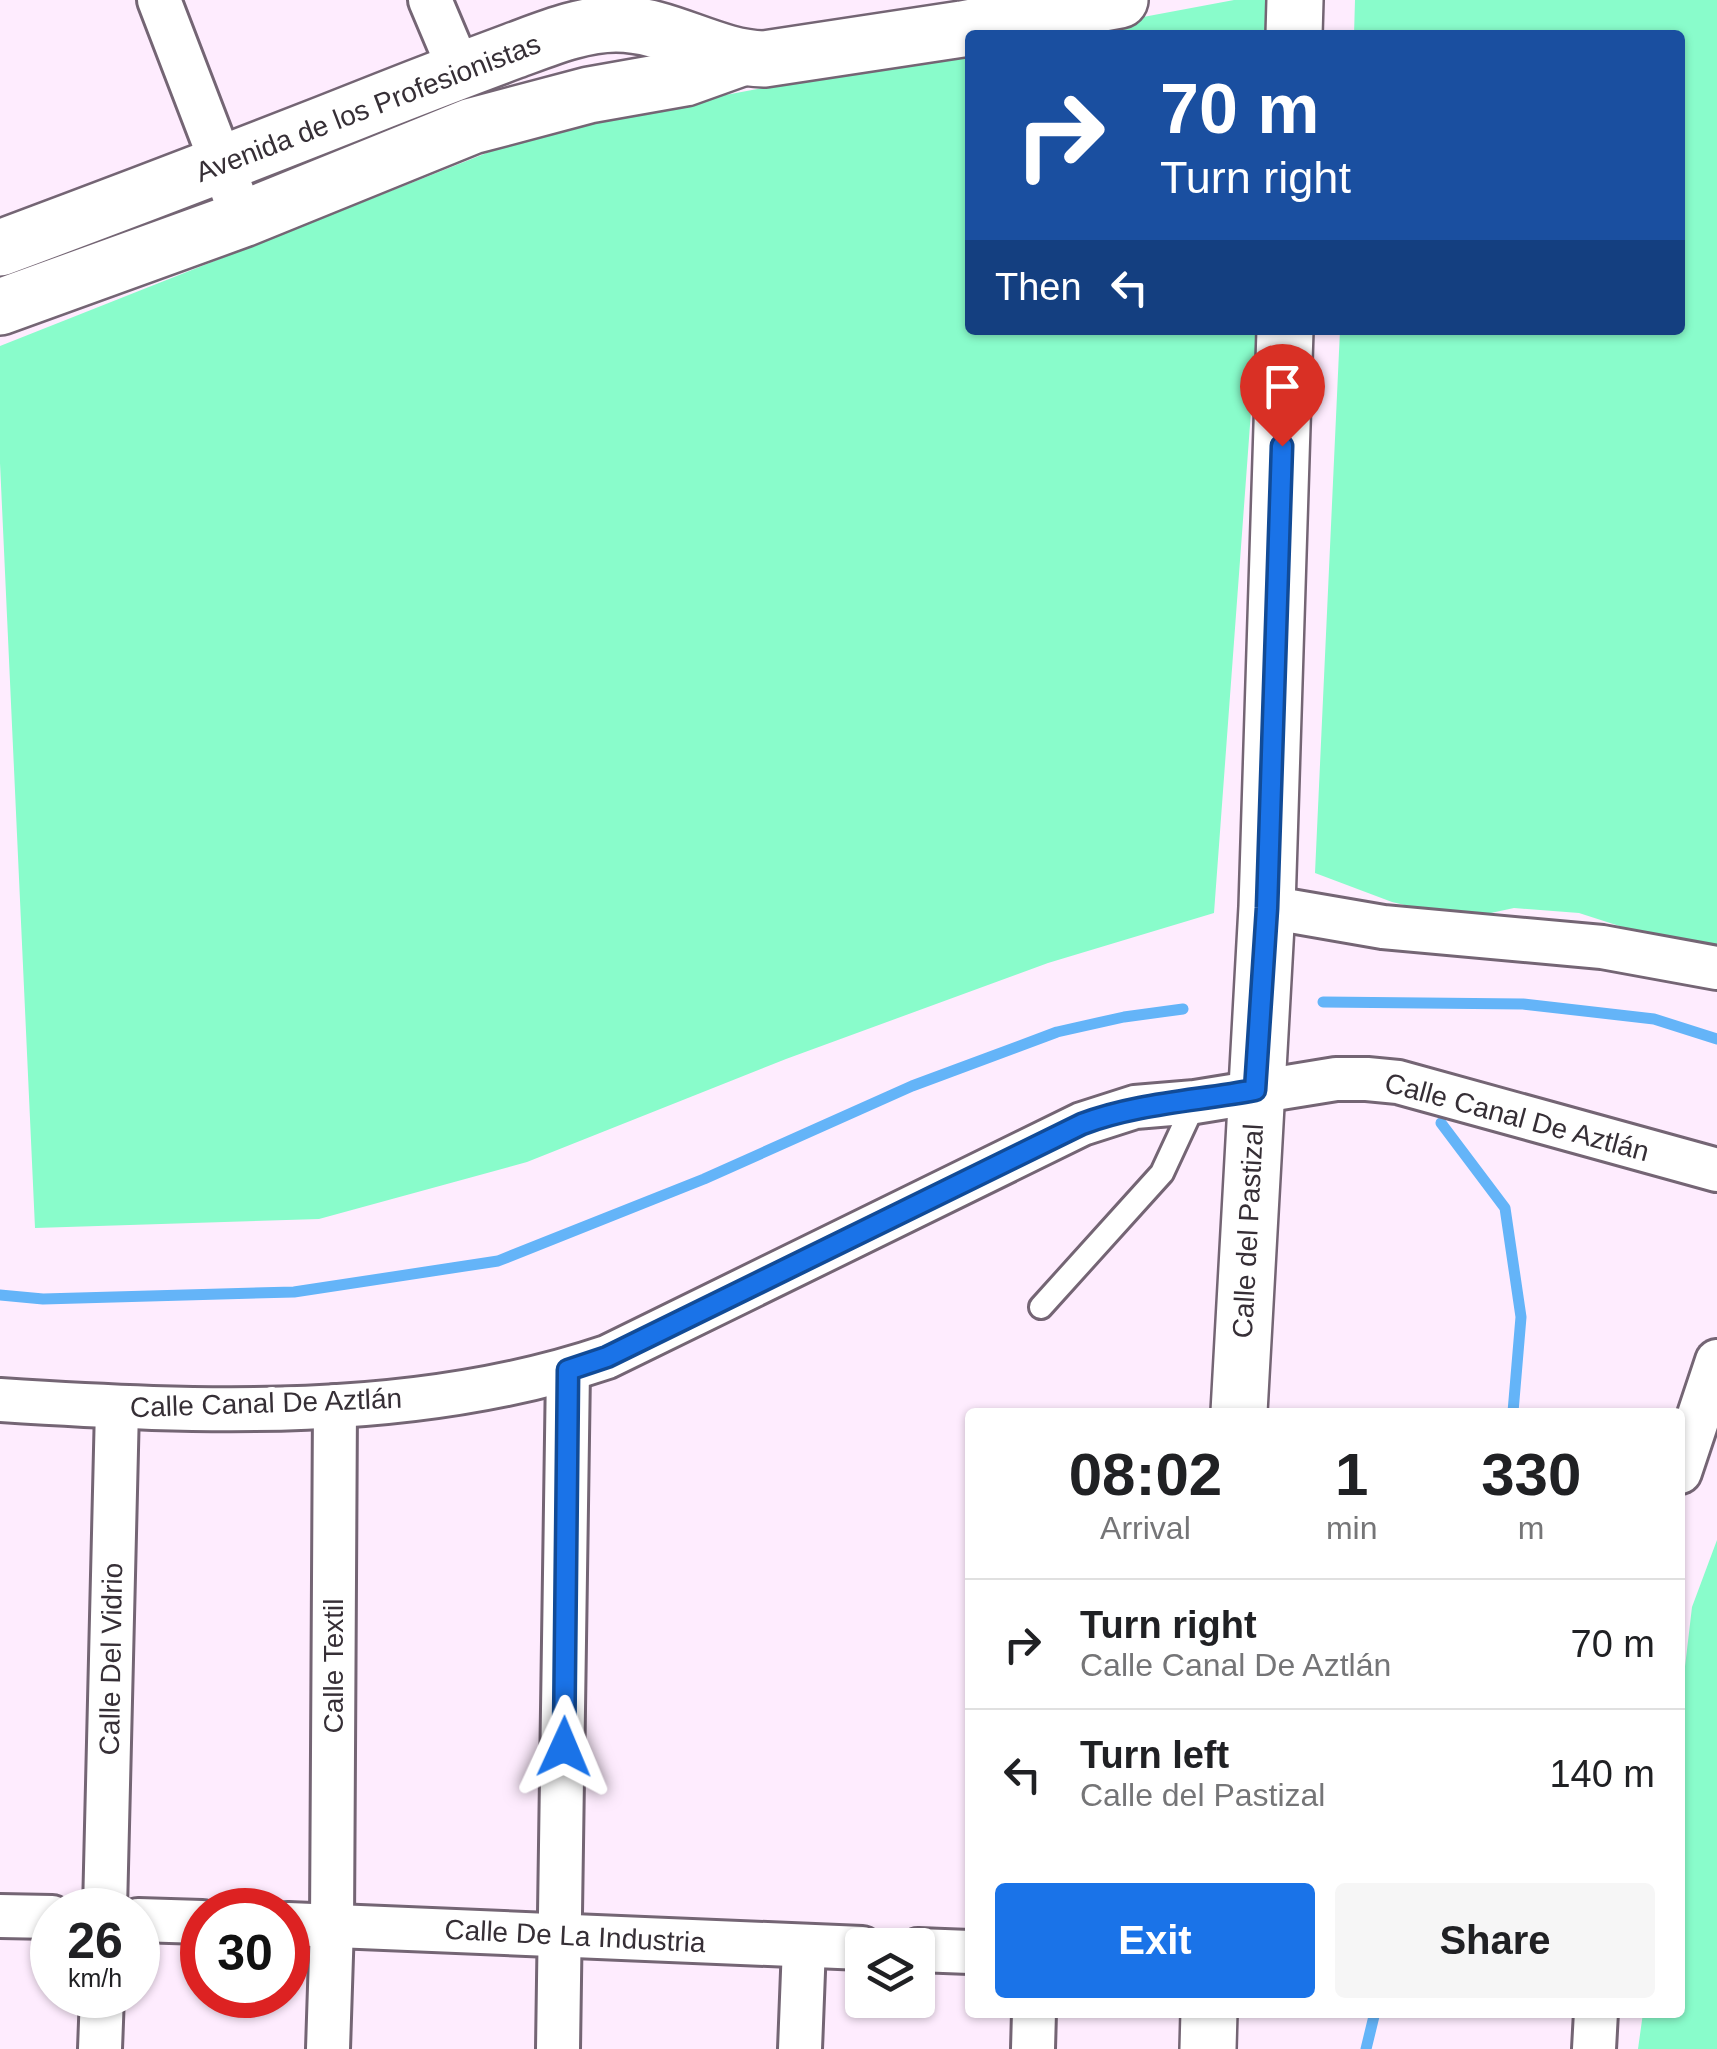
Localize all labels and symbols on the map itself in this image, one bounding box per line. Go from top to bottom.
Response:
street label: Avenida de los Profesionistas [191,28,545,188]
pin [1240,344,1325,447]
street label: Calle Canal De Aztlán [1381,1067,1653,1167]
street label: Calle del Pastizal [1227,1123,1269,1339]
street label: Calle Canal De Aztlán [129,1383,403,1423]
street label: Calle Del Vidrio [94,1563,128,1755]
street label: Calle Textil [318,1599,349,1733]
position arrow [512,1695,616,1799]
speed limit sign: 30 [180,1888,310,2018]
street label: Calle De La Industria [444,1914,707,1958]

